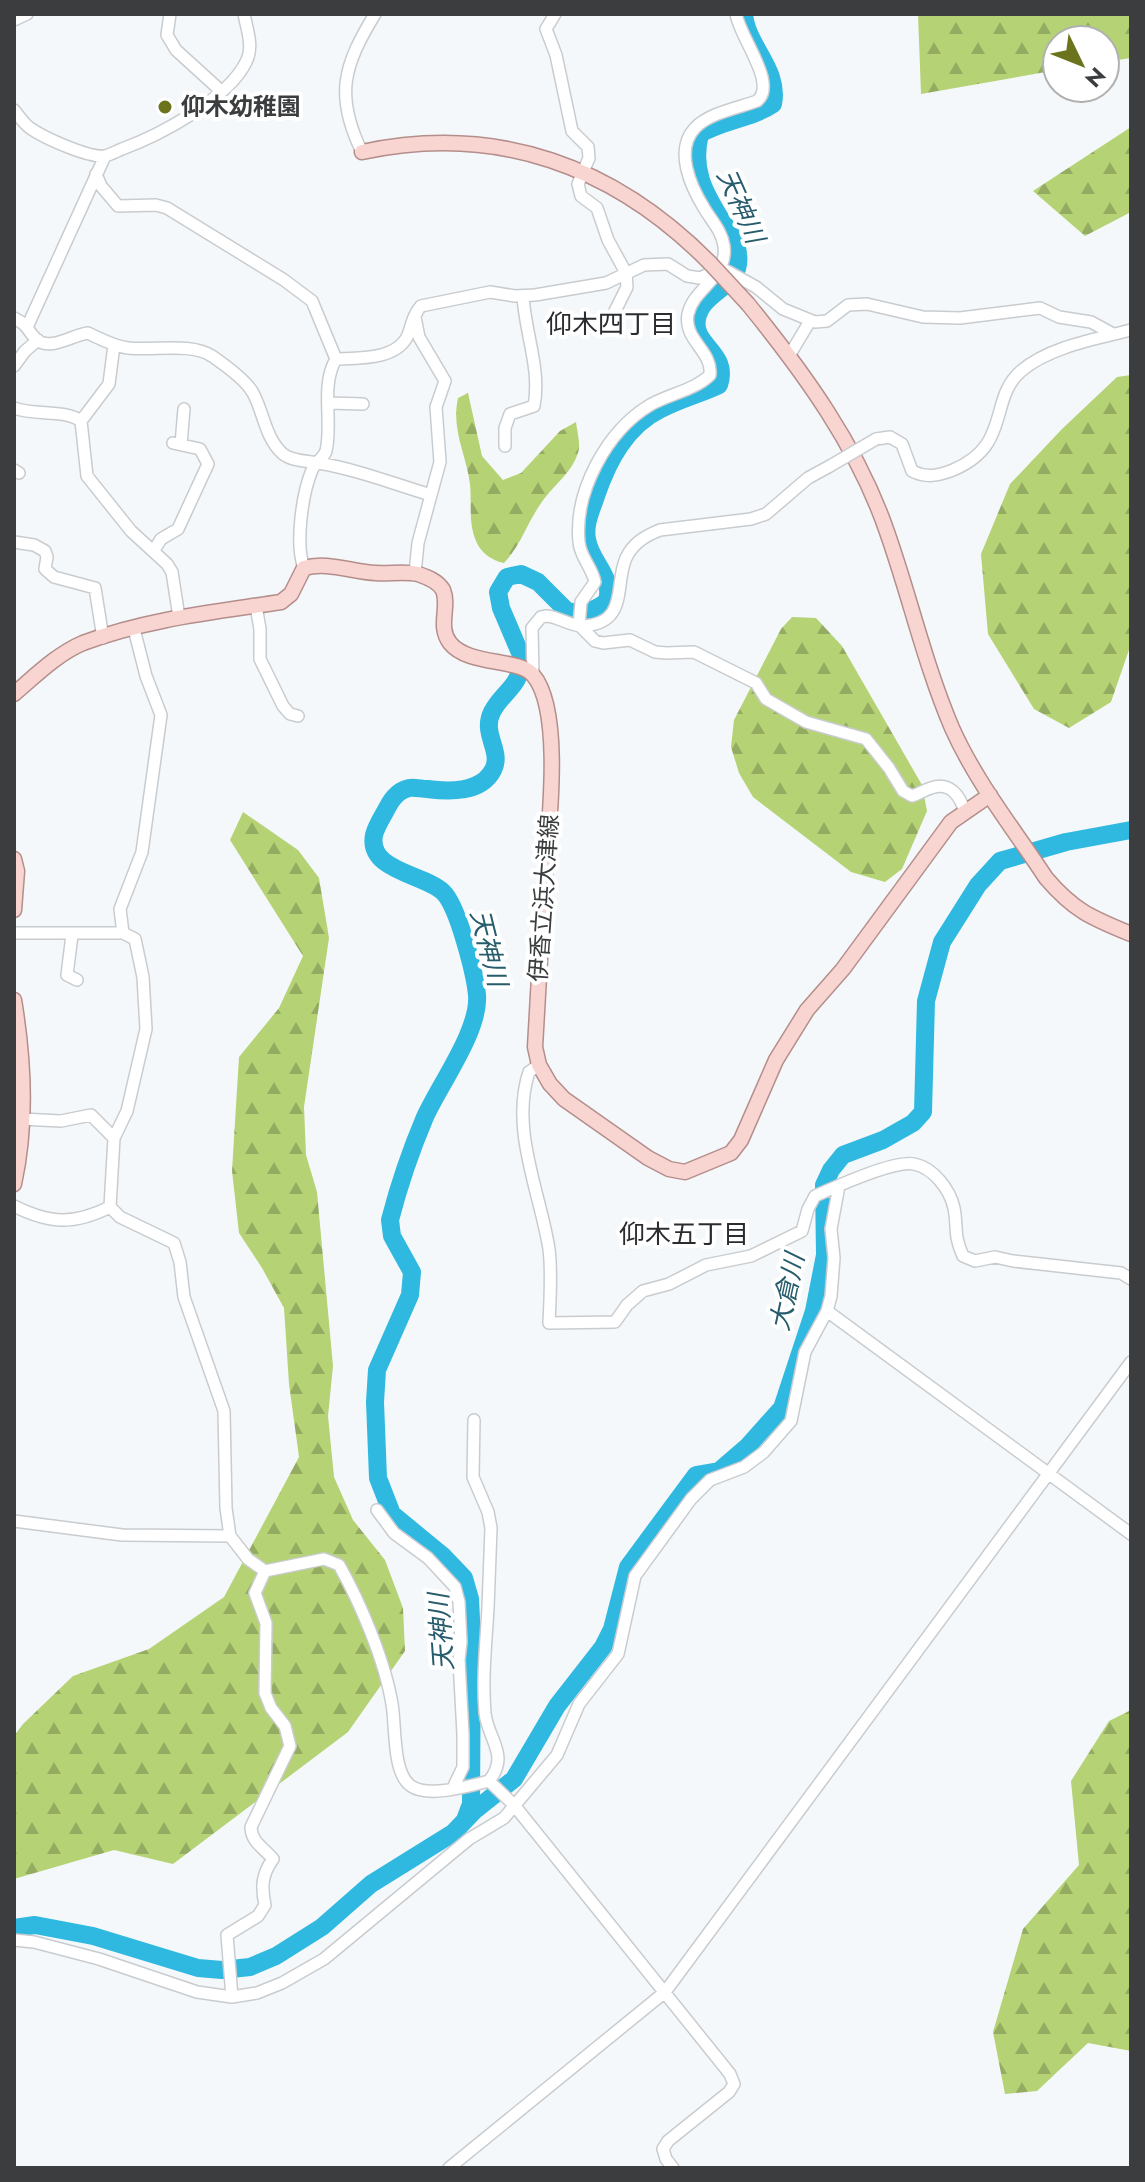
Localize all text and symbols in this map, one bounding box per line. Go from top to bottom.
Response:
north arrow [1041,24,1121,104]
text: N [1078,60,1113,95]
place label: 仰木幼稚園 [181,89,301,124]
marker: 仰木幼稚園 [156,98,174,116]
water label: 天神川 [708,163,775,252]
district label: 仰木四丁目 [546,305,676,343]
street label: 伊香立浜大津線 [520,813,567,983]
water label: 天神川 [461,906,518,993]
district label: 仰木五丁目 [619,1215,749,1253]
water label: 大倉川 [760,1247,814,1334]
water label: 天神川 [419,1589,463,1672]

